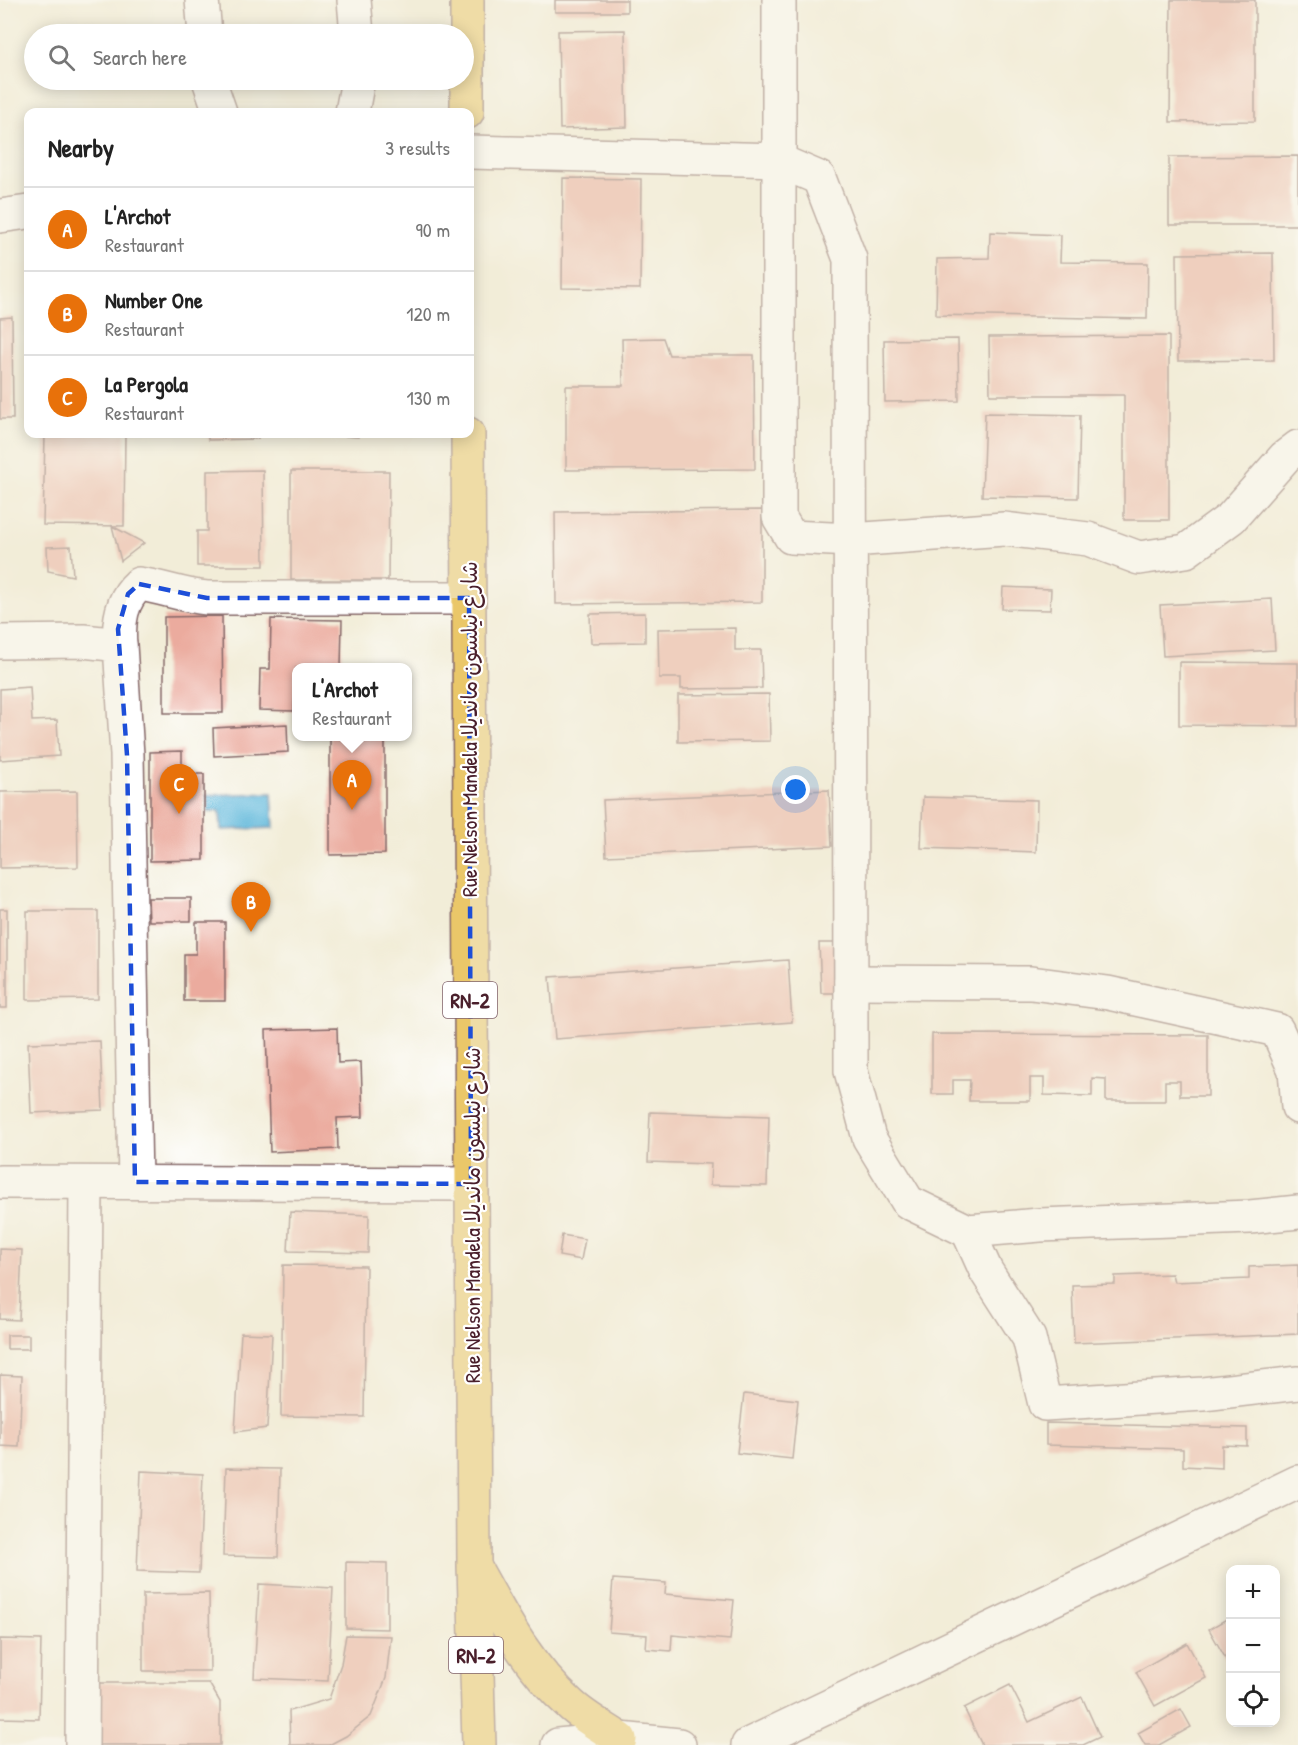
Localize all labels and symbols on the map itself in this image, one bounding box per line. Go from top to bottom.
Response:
street label: Rue Nelson Mandela شارع نيلسون مانديلا [454,561,485,897]
pin: A [332,760,372,810]
pin: C [160,764,198,814]
your location [781,775,810,804]
pin: B [232,882,270,932]
road number: RN-2 [443,982,497,1018]
street label: Rue Nelson Mandela شارع نيلسون مانديلا [457,1047,488,1383]
road number: RN-2 [449,1637,503,1673]

